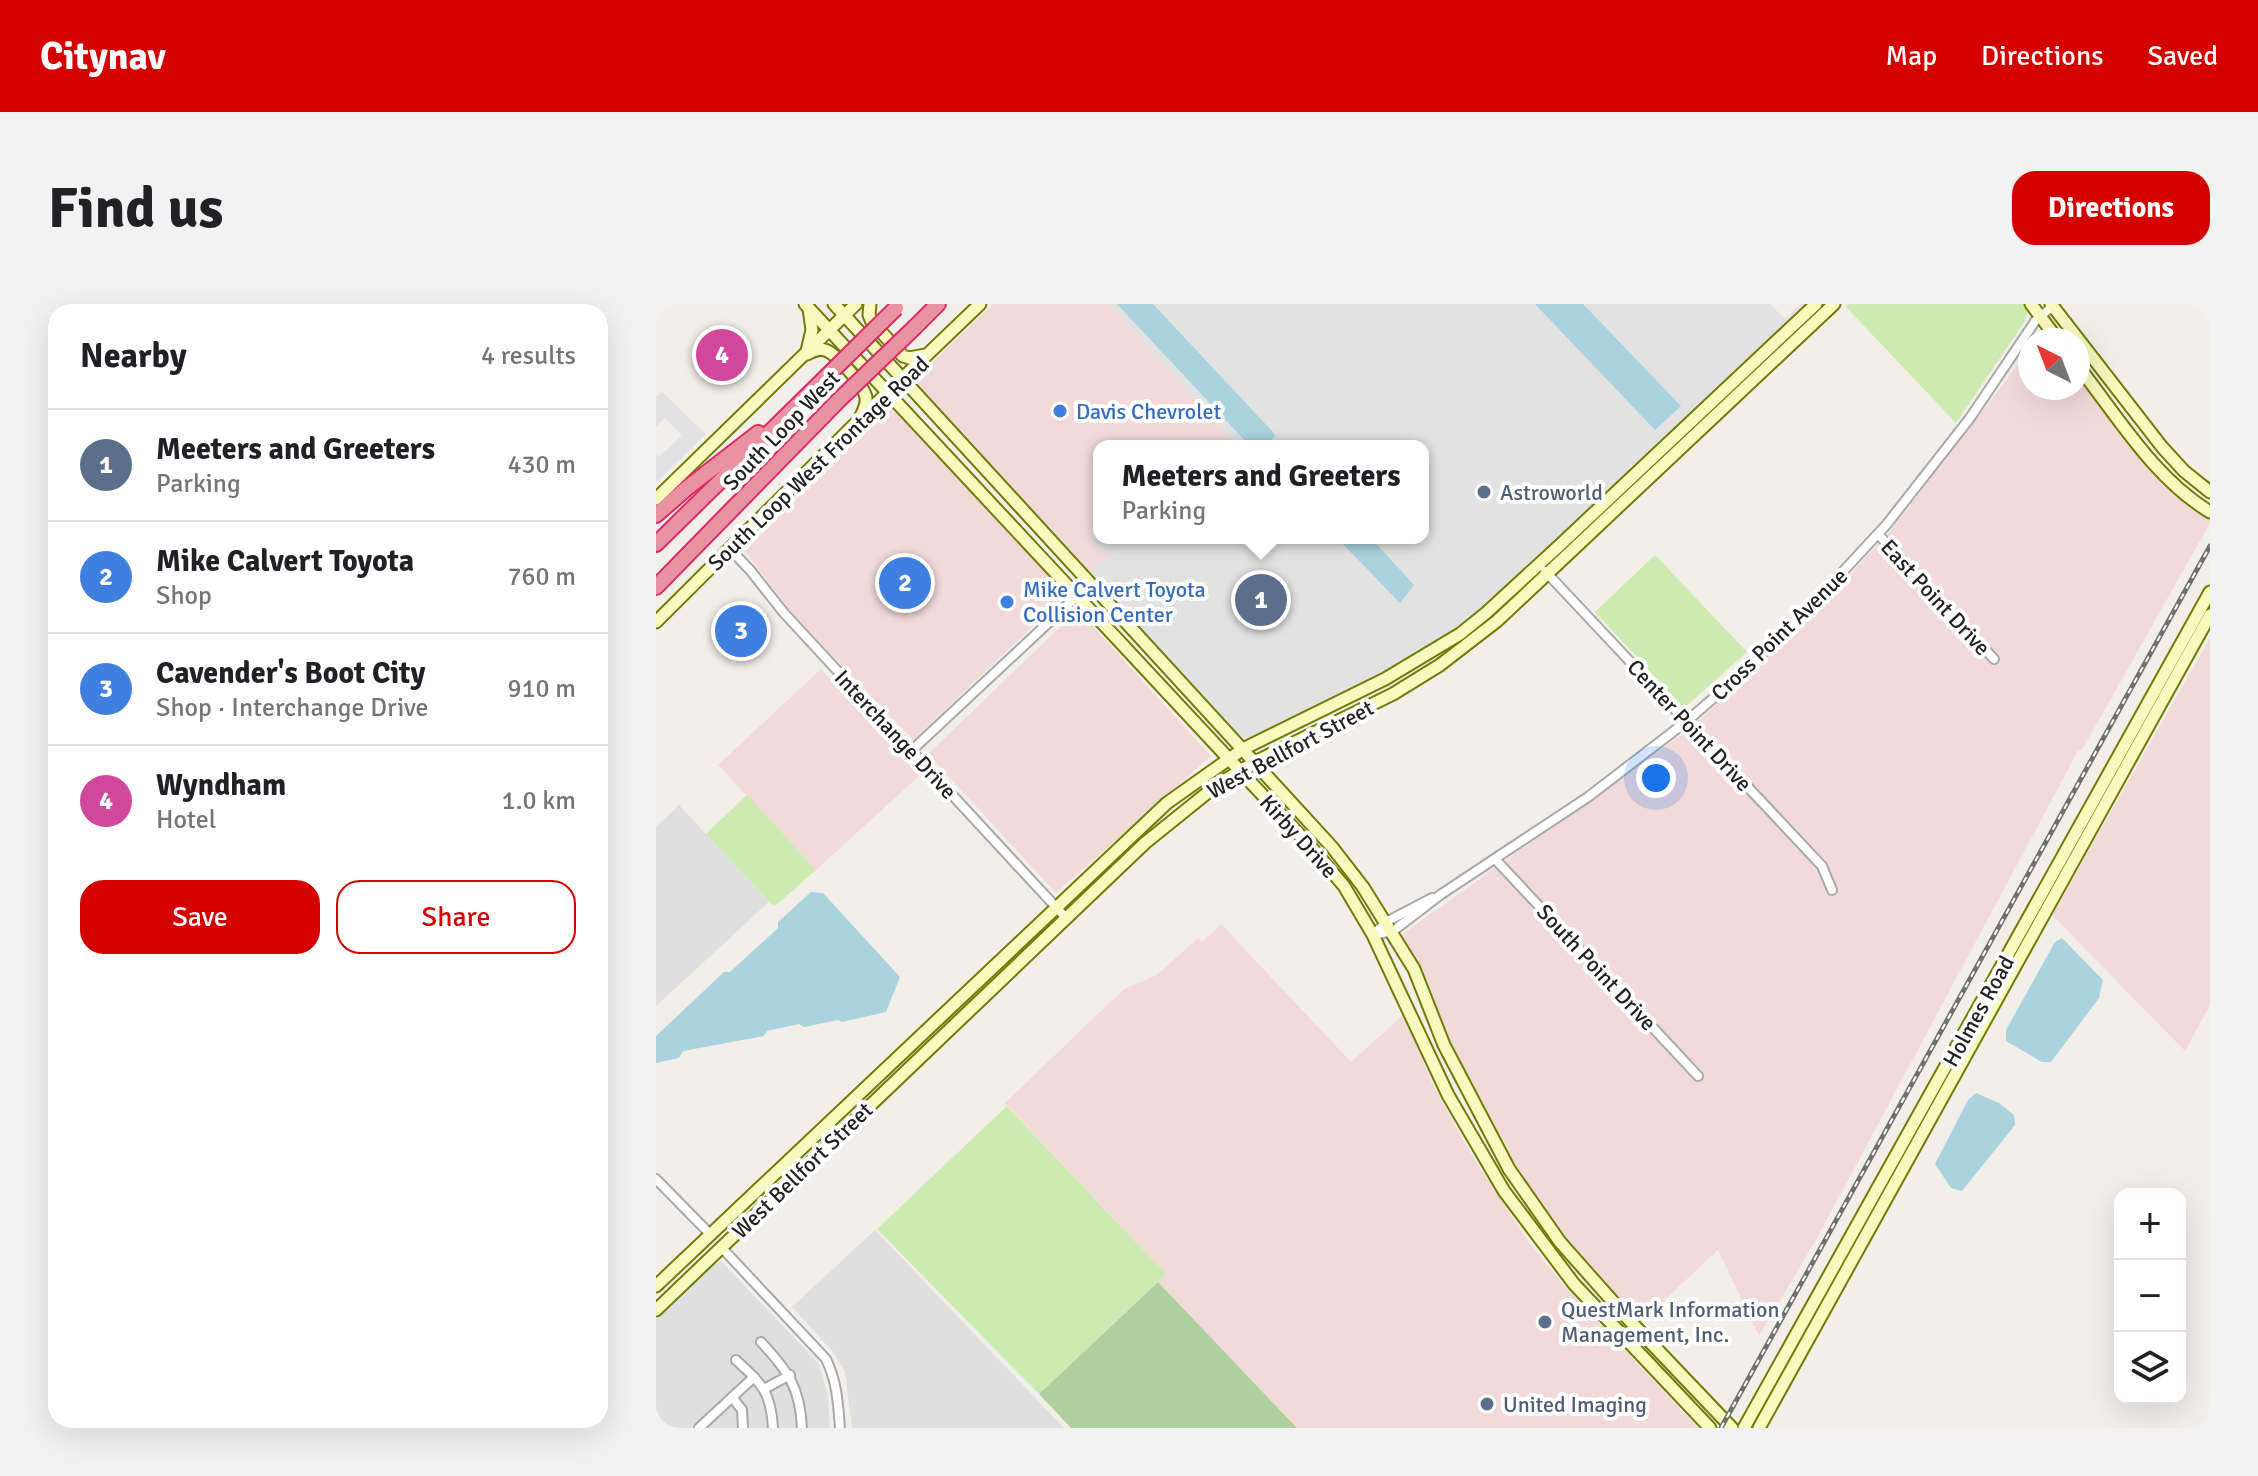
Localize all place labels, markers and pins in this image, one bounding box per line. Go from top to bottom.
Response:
pin: 4 [696,325,748,385]
place label: Davis Chevrolet [1076,398,1221,425]
marker: Davis Chevrolet [1051,402,1069,420]
place label: Astroworld [1500,479,1603,506]
marker: Astroworld [1475,483,1493,501]
pin: 2 [879,553,931,613]
pin: 1 [1235,570,1287,630]
place label: Mike Calvert Toyota Collision Center [1023,576,1206,628]
marker: Mike Calvert Toyota Collision Center [998,593,1016,611]
pin: 3 [715,601,767,661]
place label: QuestMark Information Management, Inc. [1561,1296,1779,1348]
marker: QuestMark Information Management, Inc. [1536,1313,1554,1331]
place label: United Imaging [1503,1391,1647,1418]
marker: United Imaging [1478,1395,1496,1413]

